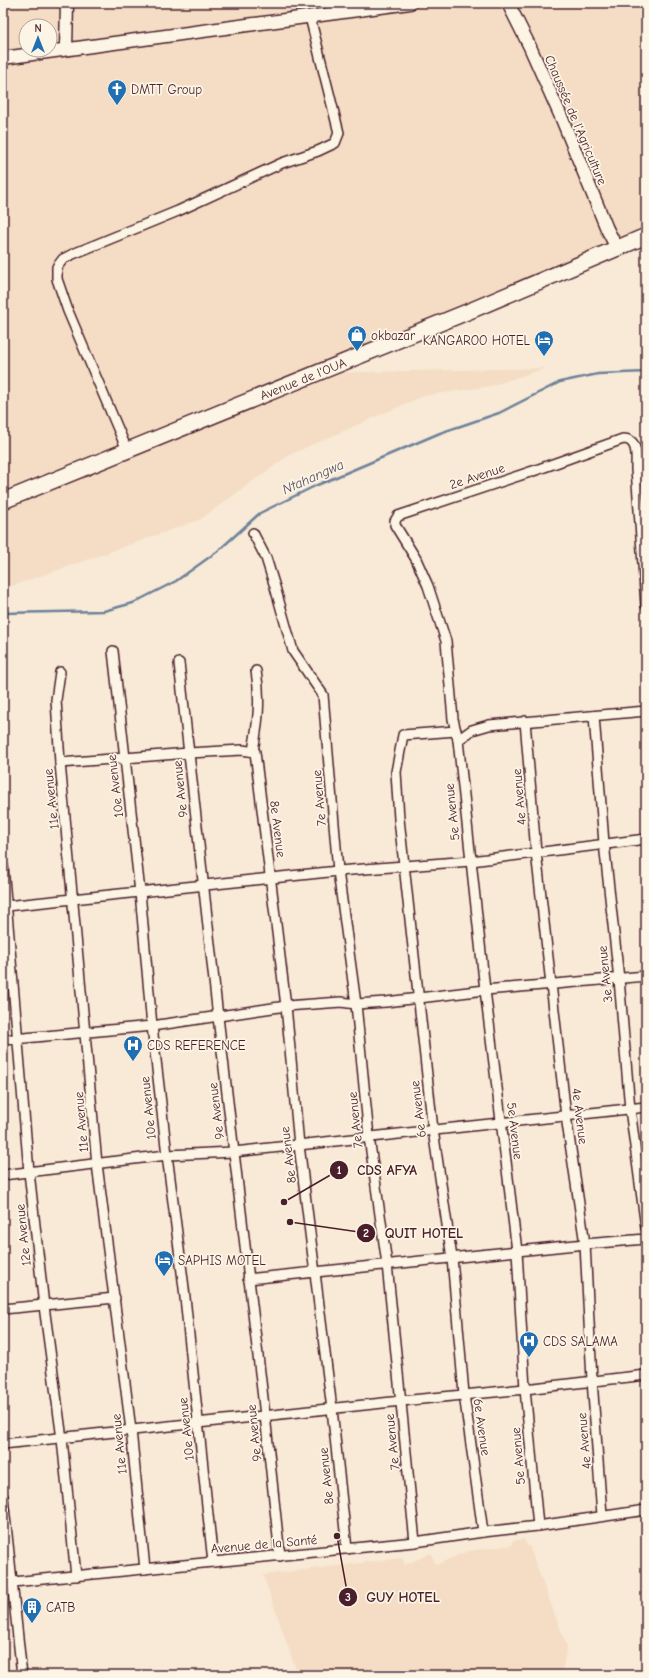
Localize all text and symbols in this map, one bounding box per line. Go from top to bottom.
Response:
north arrow [18,18,58,58]
text: N [34,22,42,35]
street label: Chaussée de l'Agriculture [542,53,610,188]
church icon: DMTT Group [106,78,128,106]
place label: DMTT Group [131,82,202,97]
shop icon: okbazar [346,324,368,352]
place label: okbazar [371,328,416,343]
hotel icon: KANGAROO HOTEL [533,329,555,357]
place label: KANGAROO HOTEL [423,333,530,348]
street label: Avenue de l'OUA [258,355,349,403]
water label: Ntahangwa [279,456,347,498]
street label: 2e Avenue [447,460,507,492]
street label: 10e Avenue [104,753,126,818]
street label: 9e Avenue [169,759,190,818]
street label: 11e Avenue [40,768,62,830]
street label: 4e Avenue [509,768,529,826]
street label: 7e Avenue [309,769,329,827]
street label: 5e Avenue [441,782,462,841]
street label: 8e Avenue [267,800,289,859]
street label: 3e Avenue [595,944,615,1003]
hospital icon: CDS REFERENCE [122,1034,144,1062]
place label: CDS REFERENCE [147,1038,246,1053]
street label: 10e Avenue [137,1075,159,1140]
street label: 6e Avenue [407,1079,429,1138]
street label: 9e Avenue [205,1081,227,1140]
street label: 4e Avenue [569,1087,591,1146]
street label: 11e Avenue [71,1091,91,1153]
street label: 7e Avenue [345,1091,365,1149]
street label: 5e Avenue [504,1102,526,1161]
street label: 8e Avenue [277,1125,299,1184]
callout: CDS AFYA [329,1157,425,1183]
text: CDS AFYA [357,1162,417,1179]
text: 1 [337,1163,342,1177]
street label: 12e Avenue [12,1203,34,1267]
callout: QUIT HOTEL [356,1220,471,1246]
text: QUIT HOTEL [385,1225,463,1242]
text: 2 [363,1226,369,1240]
hotel icon: SAPHIS MOTEL [153,1249,175,1277]
place label: SAPHIS MOTEL [178,1253,266,1268]
hospital icon: CDS SALAMA [518,1330,540,1358]
place label: CDS SALAMA [543,1334,618,1349]
street label: 10e Avenue [175,1396,197,1461]
street label: 6e Avenue [471,1397,493,1457]
street label: 9e Avenue [243,1403,264,1462]
street label: 4e Avenue [574,1412,594,1470]
street label: 11e Avenue [108,1413,130,1475]
street label: 7e Avenue [382,1413,402,1471]
street label: 5e Avenue [508,1426,528,1485]
street label: 8e Avenue [316,1446,336,1505]
street label: Avenue de la Santé [210,1532,318,1556]
callout: GUY HOTEL [338,1584,448,1610]
text: GUY HOTEL [366,1589,440,1606]
text: 3 [345,1590,351,1604]
building icon: CATB [21,1596,43,1624]
place label: CATB [46,1600,75,1615]

